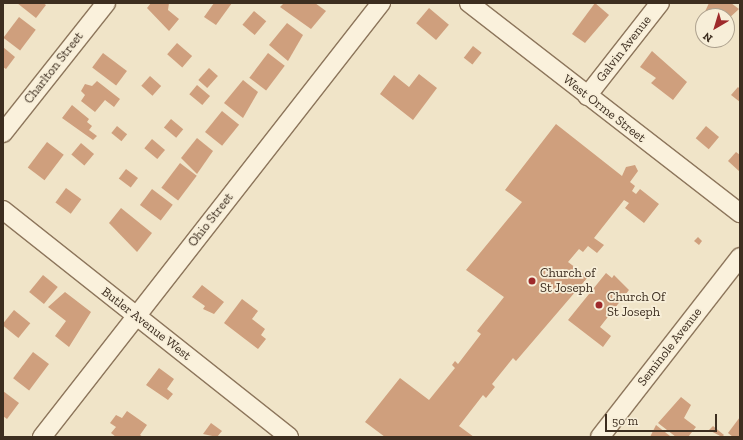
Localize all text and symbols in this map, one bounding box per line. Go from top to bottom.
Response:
north arrow [695,8,735,48]
street label: Galvin Avenue [593,13,655,85]
street label: Charlton Street [21,29,87,107]
text: N [701,29,715,45]
street label: West Orme Street [560,72,648,146]
street label: Ohio Street [185,190,237,250]
place label: Church of St Joseph [540,266,595,297]
marker: Church of St Joseph [527,276,537,286]
street label: Butler Avenue West [98,284,194,364]
place label: Church Of St Joseph [607,290,665,321]
marker: Church Of St Joseph [594,300,604,310]
street label: Seminole Avenue [634,304,706,390]
scale bar [607,406,719,432]
text: 50 m [612,414,638,428]

